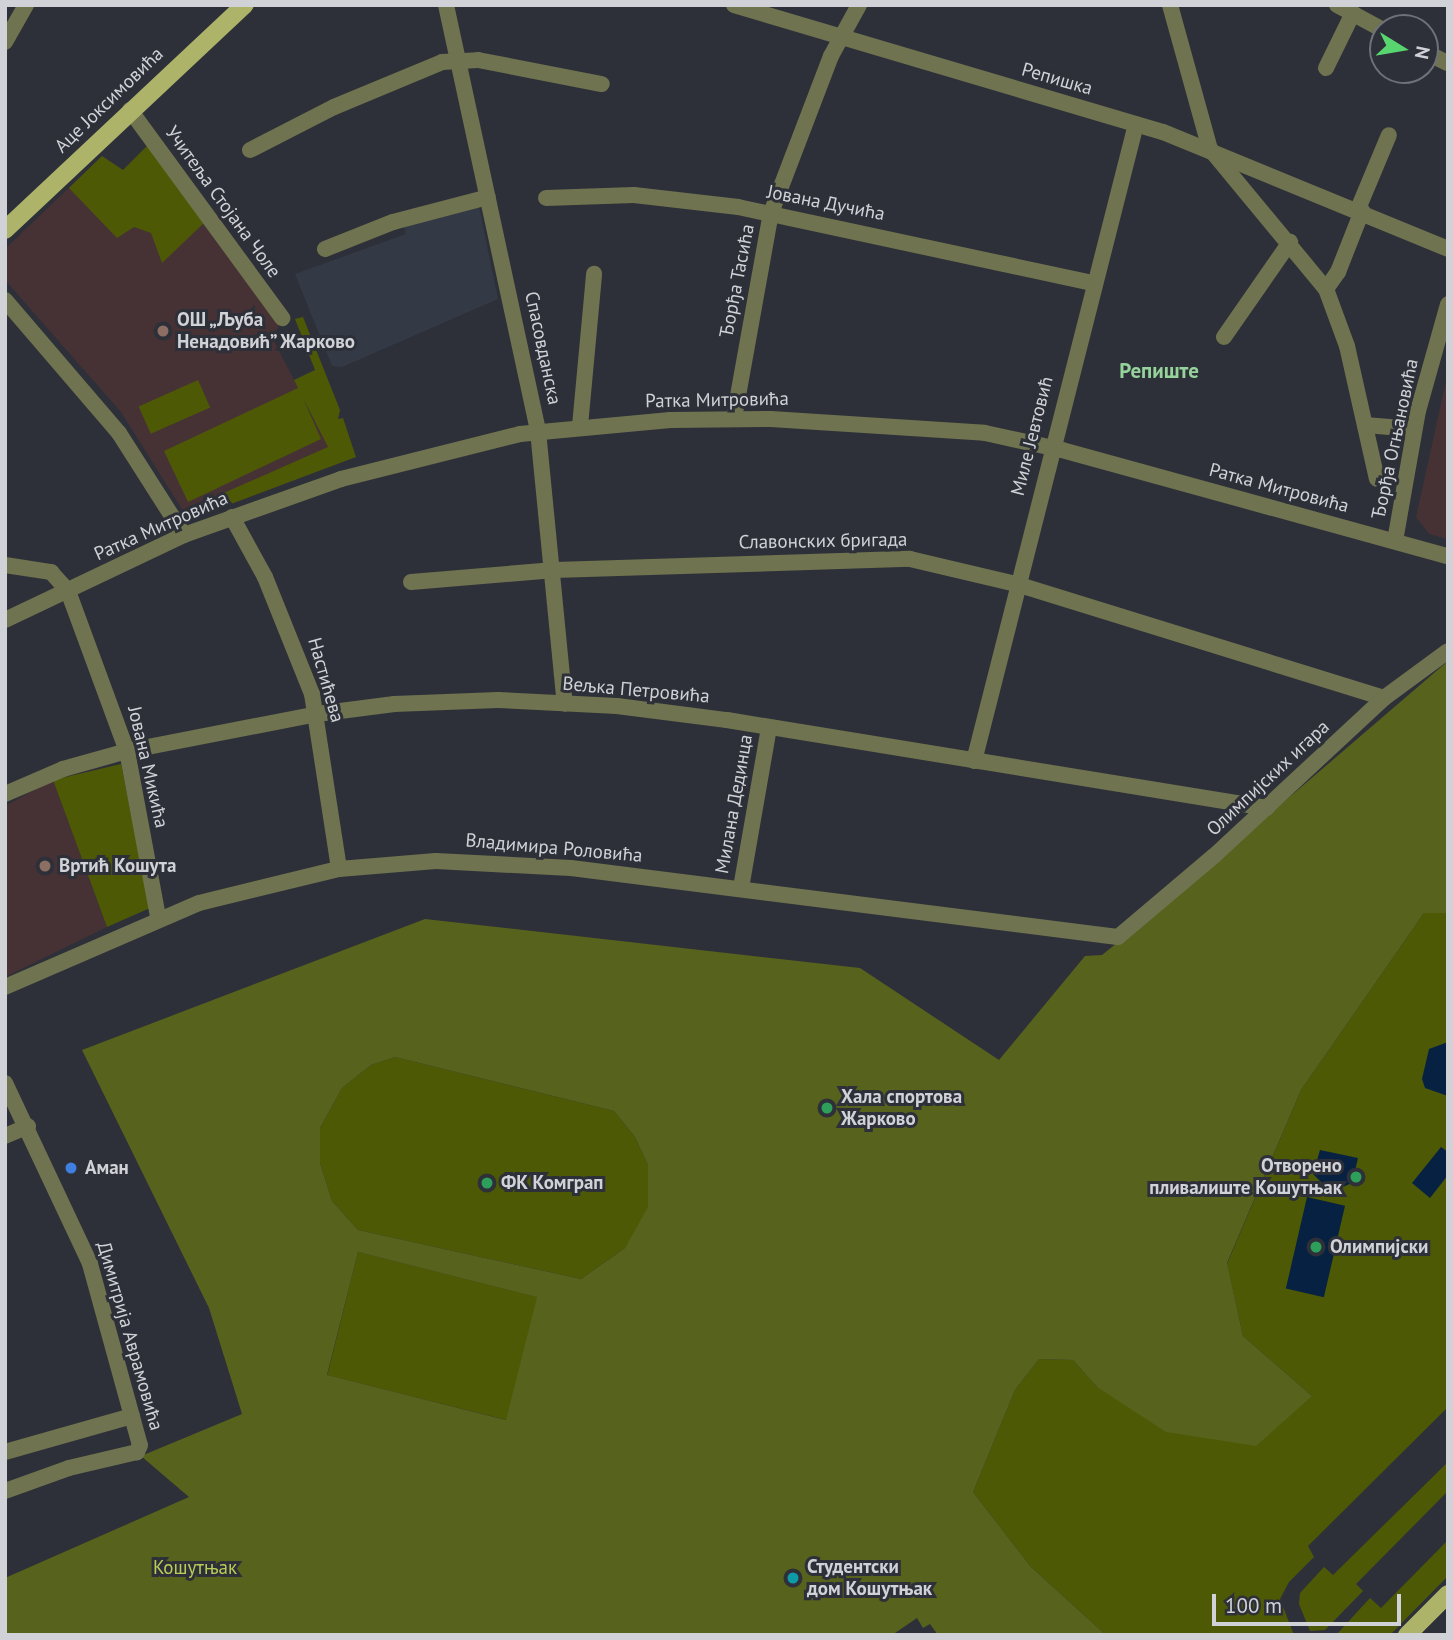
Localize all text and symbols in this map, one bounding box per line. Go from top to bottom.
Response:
north arrow [1369,14,1439,84]
street label: Аце Јоксимовића [50,43,168,157]
text: N [1410,44,1436,61]
street label: Репишка [1019,58,1095,100]
street label: Учитеља Стојана Чоле [160,122,286,282]
street label: Јована Дучића [765,180,887,226]
street label: Ђорђа Тасића [715,222,759,340]
street label: Спасовданска [520,289,566,407]
place label: ОШ „Љуба Ненадовић” Жарково [177,309,357,353]
marker: ОШ „Љуба Ненадовић” Жарково [155,323,171,339]
street label: Ђорђа Огњановића [1367,357,1423,521]
district label: Репиште [1119,358,1199,384]
street label: Миле Јевтовић [1006,374,1058,498]
street label: Ратка Митровића [645,387,789,413]
street label: Ратка Митровића [1207,458,1351,518]
street label: Ратка Митровића [91,486,231,566]
street label: Славонских бригада [738,528,908,554]
street label: Настићева [303,635,349,725]
street label: Вељка Петровића [561,672,711,708]
street label: Јована Микића [123,704,173,830]
street label: Олимпијских игара [1202,715,1334,841]
street label: Милана Дединца [710,732,758,876]
street label: Владимира Роловића [465,829,643,867]
place label: Вртић Кошута [59,855,176,877]
marker: Вртић Кошута [37,858,53,874]
place label: Хала спортова Жарково [841,1086,962,1130]
marker: Хала спортова Жарково [819,1100,835,1116]
place label: Отворено пливалиште Кошутњак [1149,1155,1342,1199]
place label: Аман [85,1157,129,1179]
marker: Аман [63,1160,79,1176]
marker: Отворено пливалиште Кошутњак [1348,1169,1364,1185]
place label: ФК Комграп [501,1172,604,1194]
marker: ФК Комграп [479,1175,495,1191]
place label: Олимпијски [1330,1236,1428,1258]
street label: Димитрија Аврамовића [92,1239,168,1433]
marker: Олимпијски [1308,1239,1324,1255]
place label: Студентски дом Кошутњак [807,1556,932,1600]
park label: Кошутњак [153,1557,237,1579]
marker: Студентски дом Кошутњак [785,1570,801,1586]
scale bar [1215,1580,1404,1624]
text: 100 m [1225,1592,1282,1619]

